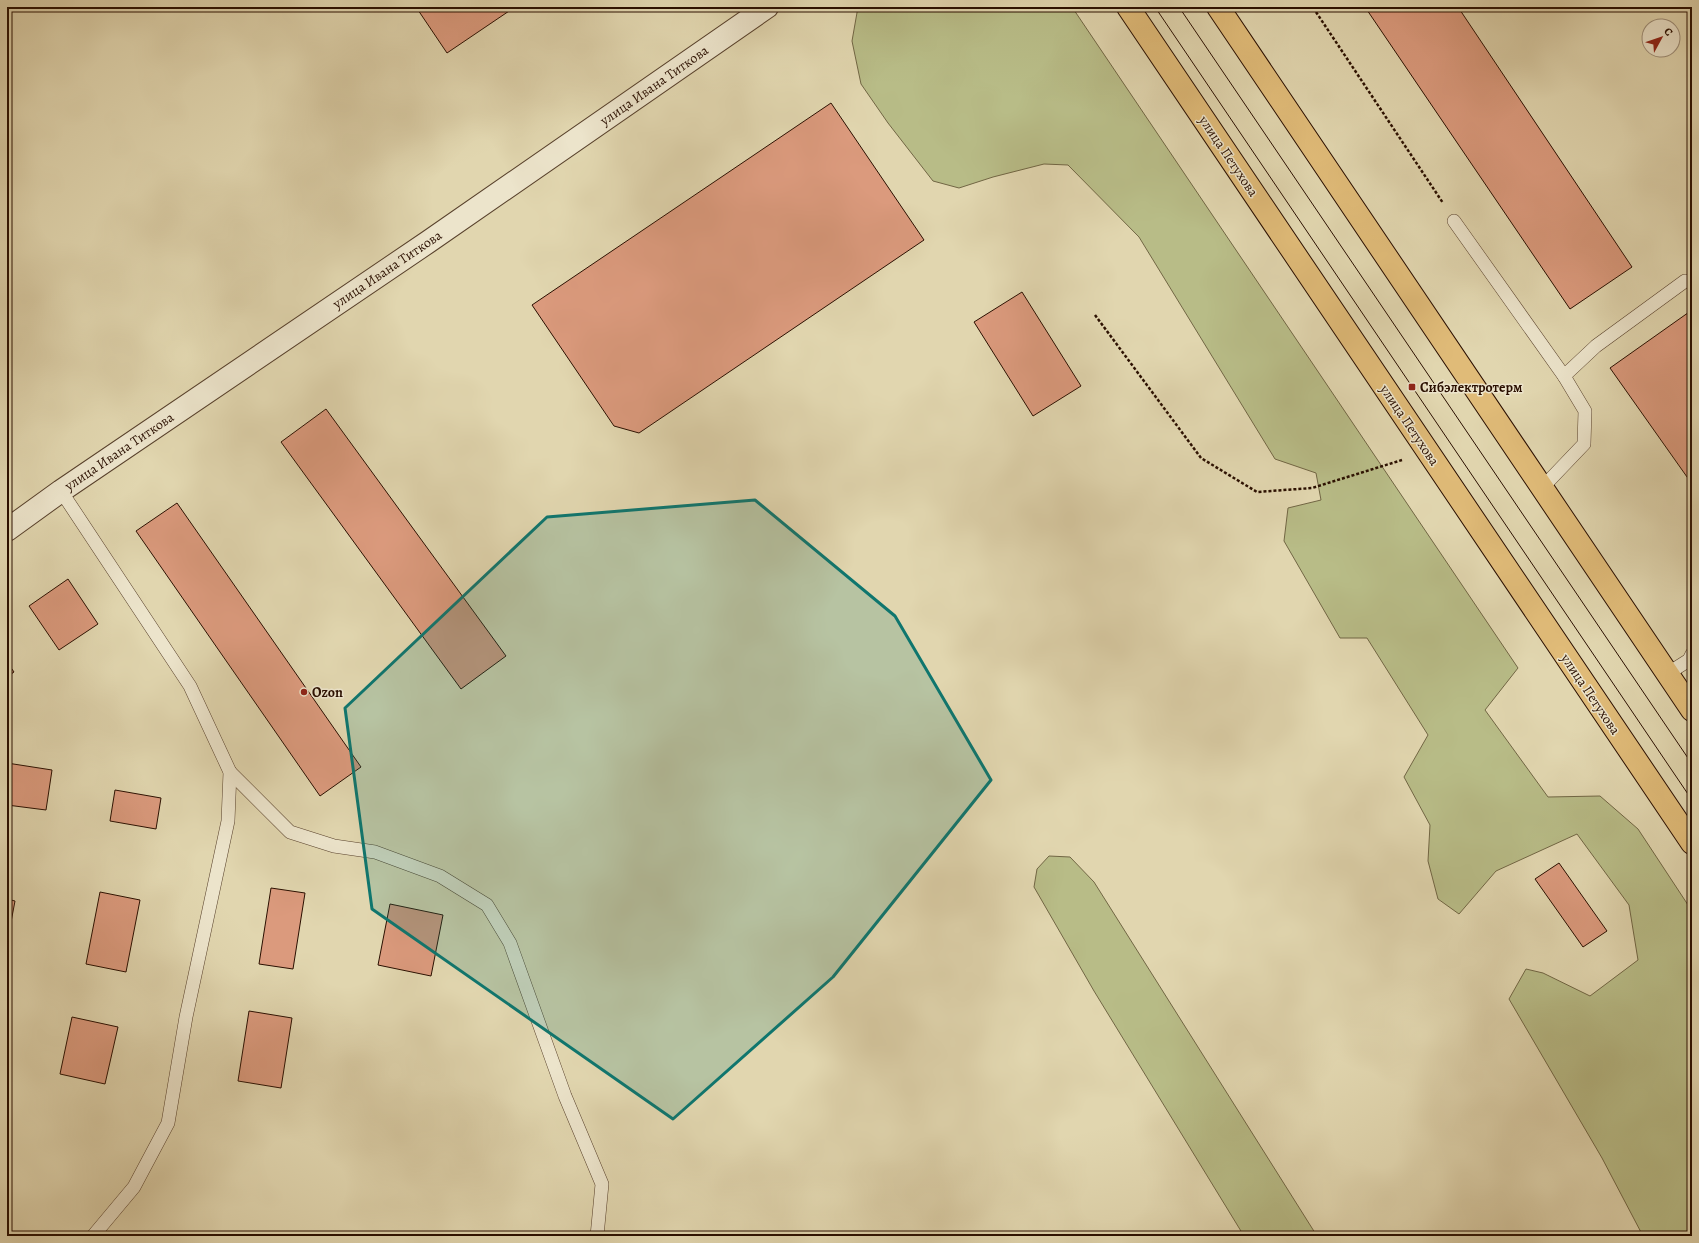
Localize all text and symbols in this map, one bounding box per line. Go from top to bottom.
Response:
north arrow [1641,18,1681,58]
text: С [1660,24,1676,39]
street label: улица Ивана Титкова [596,41,713,131]
street label: улица Петухова [1194,111,1263,201]
street label: улица Ивана Титкова [328,225,446,314]
place label: Сибэлектротерм [1420,378,1523,397]
street label: улица Петухова [1375,380,1444,470]
marker: Сибэлектротерм [1407,382,1417,392]
street label: улица Ивана Титкова [60,407,178,496]
street label: улица Петухова [1556,649,1625,739]
place label: Ozon [312,683,343,702]
marker: Ozon [299,687,309,697]

